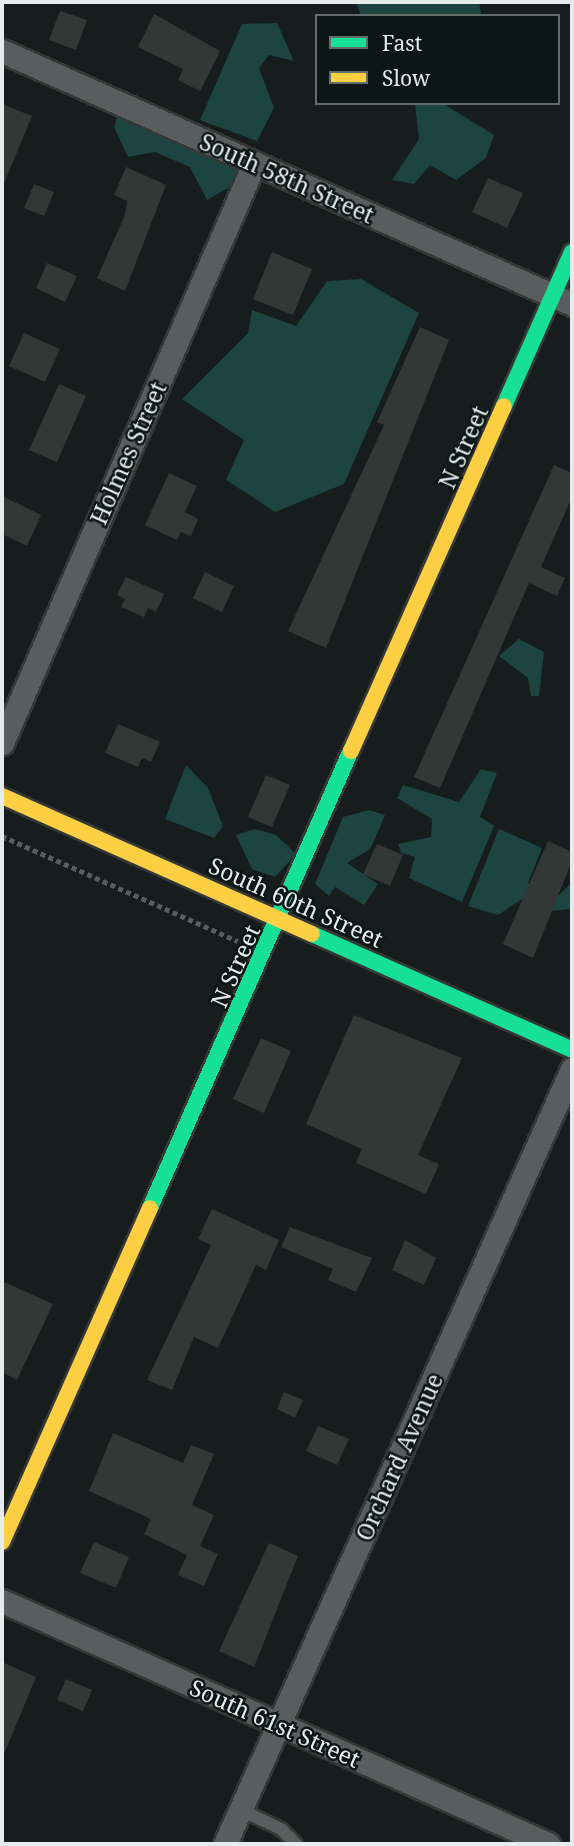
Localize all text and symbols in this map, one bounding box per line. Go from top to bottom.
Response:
legend [315,14,560,105]
text: Fast [382,29,422,57]
text: Slow [382,64,430,92]
street label: South 58th Street [196,127,378,229]
street label: Holmes Street [84,377,172,529]
street label: N Street [433,401,493,493]
street label: South 60th Street [205,851,387,953]
street label: N Street [205,920,265,1012]
street label: Orchard Avenue [350,1369,448,1545]
street label: South 61st Street [186,1673,364,1773]

